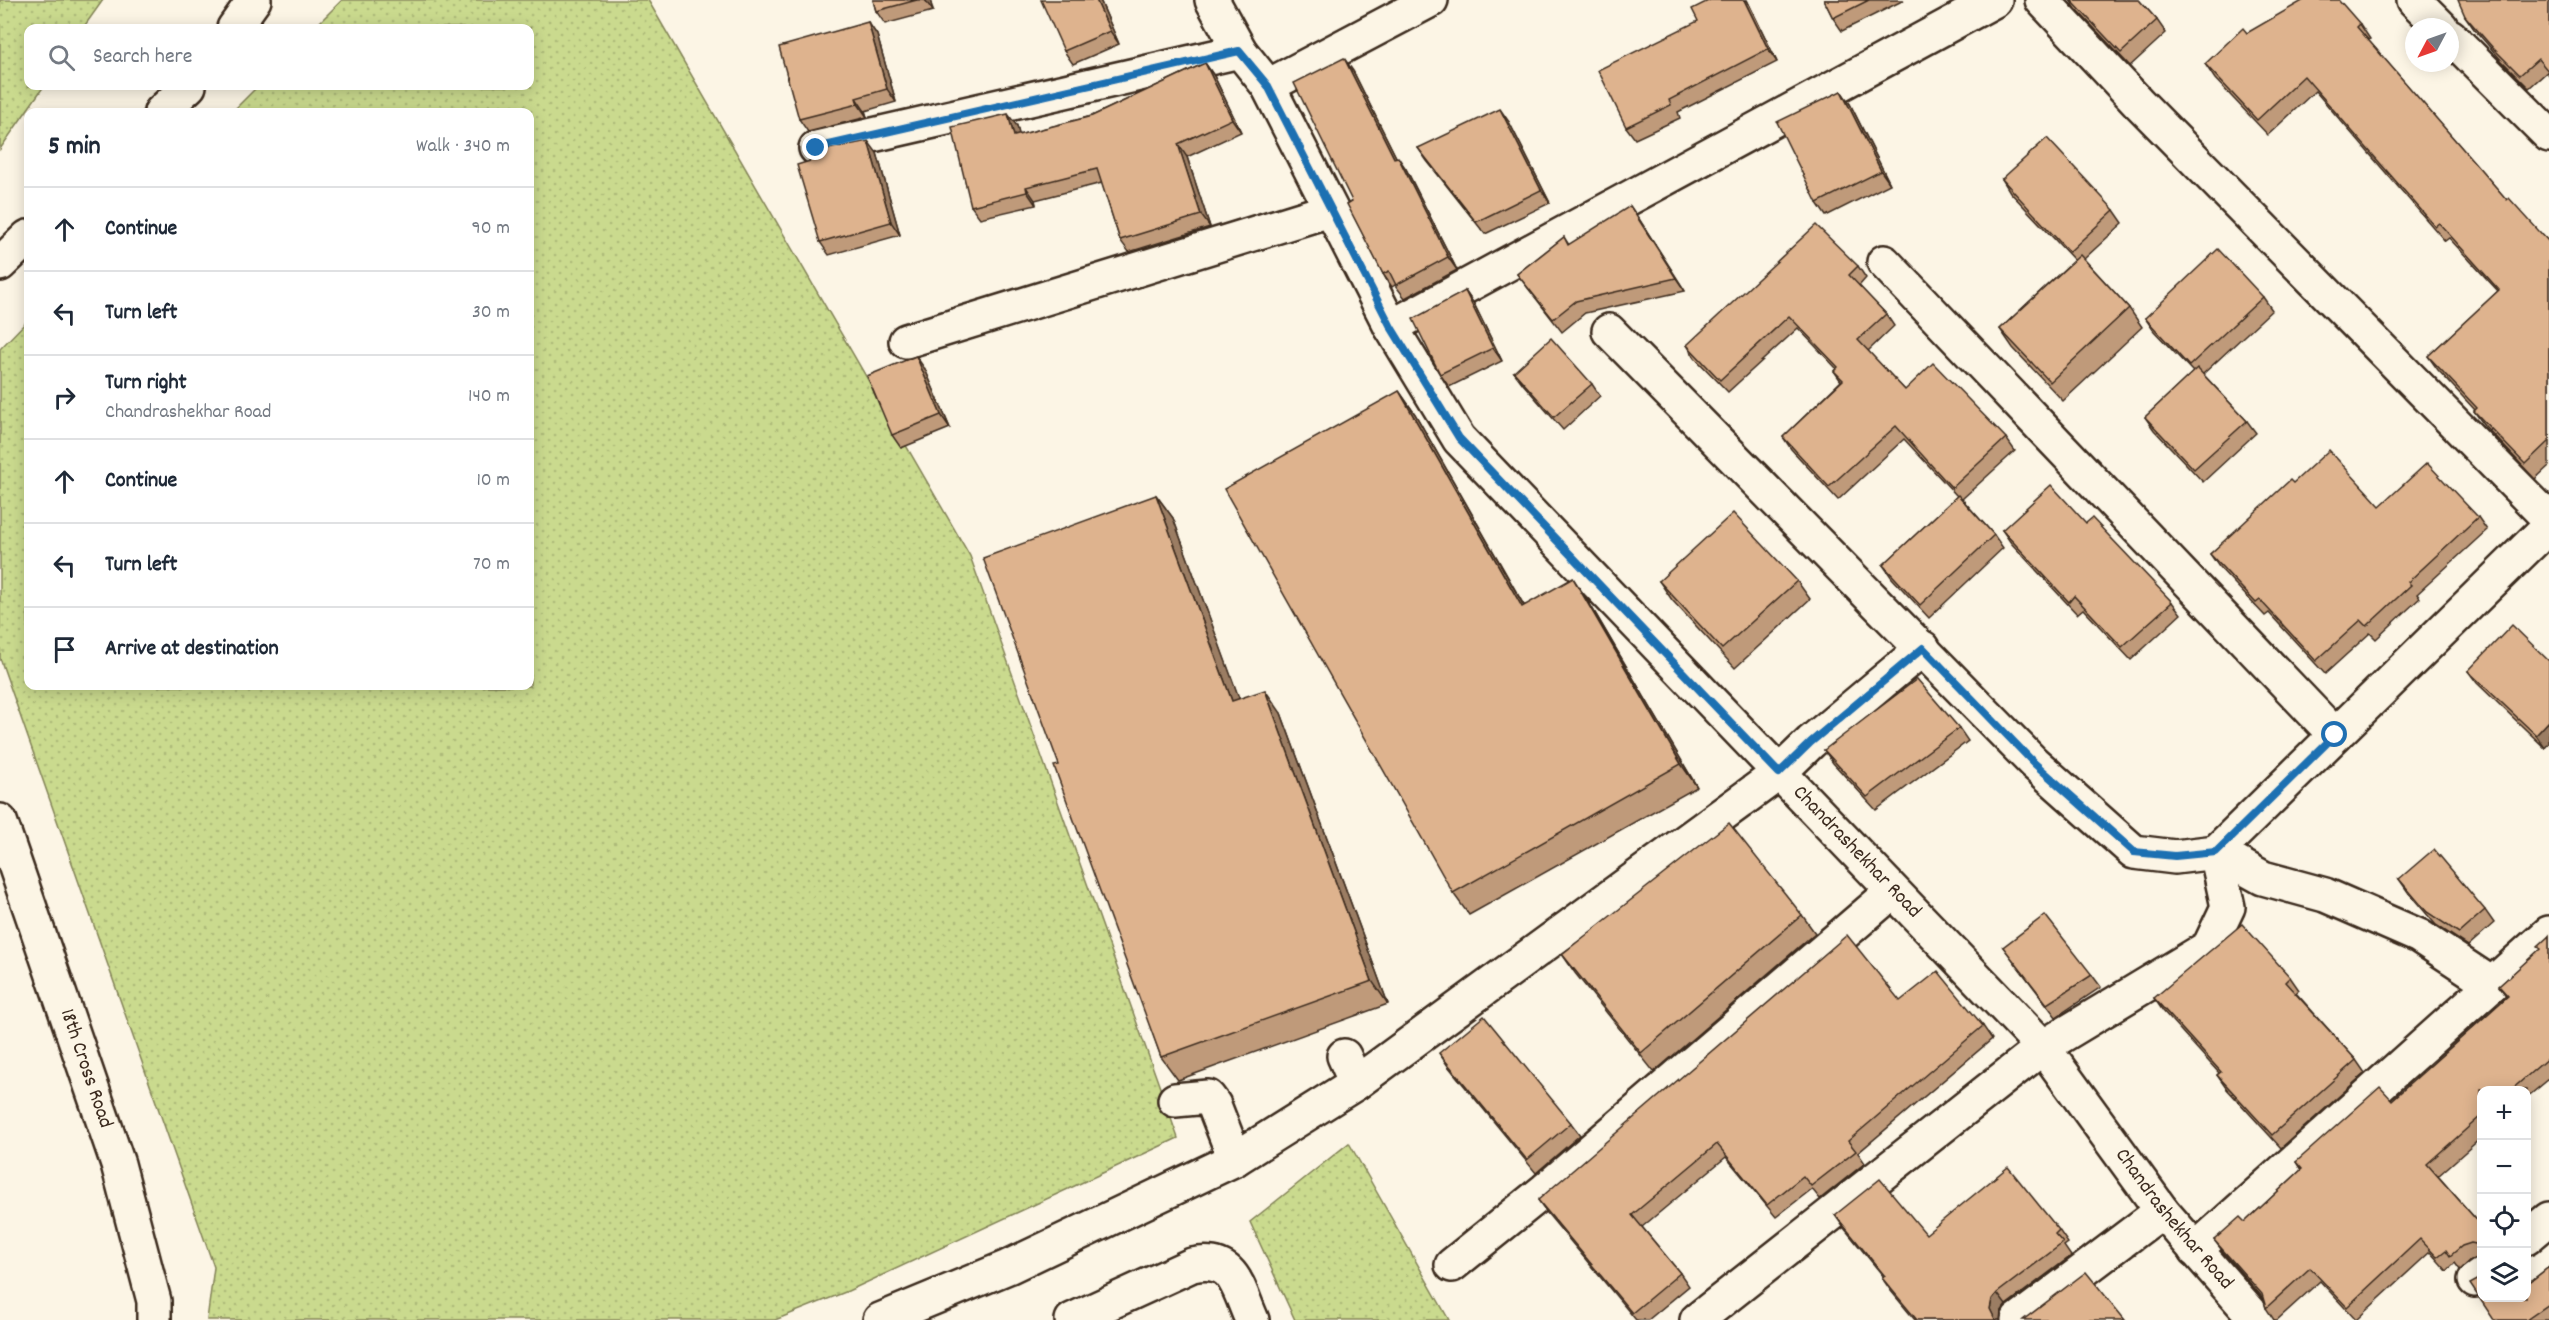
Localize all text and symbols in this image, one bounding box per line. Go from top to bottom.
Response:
north arrow [2405,18,2459,72]
search box [24,24,534,90]
icon: search [45,41,78,74]
text: Search here [93,42,192,73]
text: 5 min [48,129,101,166]
text: Walk · 340 m [416,133,510,161]
route end [802,134,828,160]
icon: ahead [48,213,81,246]
text: Continue [105,214,177,245]
text: 90 m [472,215,510,243]
icon: left [48,297,81,330]
text: Turn left [105,298,177,329]
text: 30 m [472,299,510,327]
text: Turn right [105,368,187,399]
icon: right [48,381,81,414]
text: 140 m [468,383,510,411]
text: Chandrashekhar Road [105,399,271,427]
icon: ahead [48,465,81,498]
text: Continue [105,466,177,497]
text: 10 m [476,467,510,495]
icon: left [48,549,81,582]
text: Turn left [105,550,177,581]
text: 70 m [473,551,510,579]
icon: arrive [48,633,81,666]
text: Arrive at destination [105,634,279,665]
route start [2321,721,2347,747]
street label: Chandrashekhar Road [1785,779,1928,926]
street label: 18th Cross Road [51,1005,120,1133]
map controls [2477,1086,2531,1302]
button: + [2477,1086,2531,1140]
button: − [2477,1140,2531,1194]
street label: Chandrashekhar Road [2107,1143,2240,1297]
button: locate [2477,1194,2531,1248]
button: layers [2477,1248,2531,1302]

